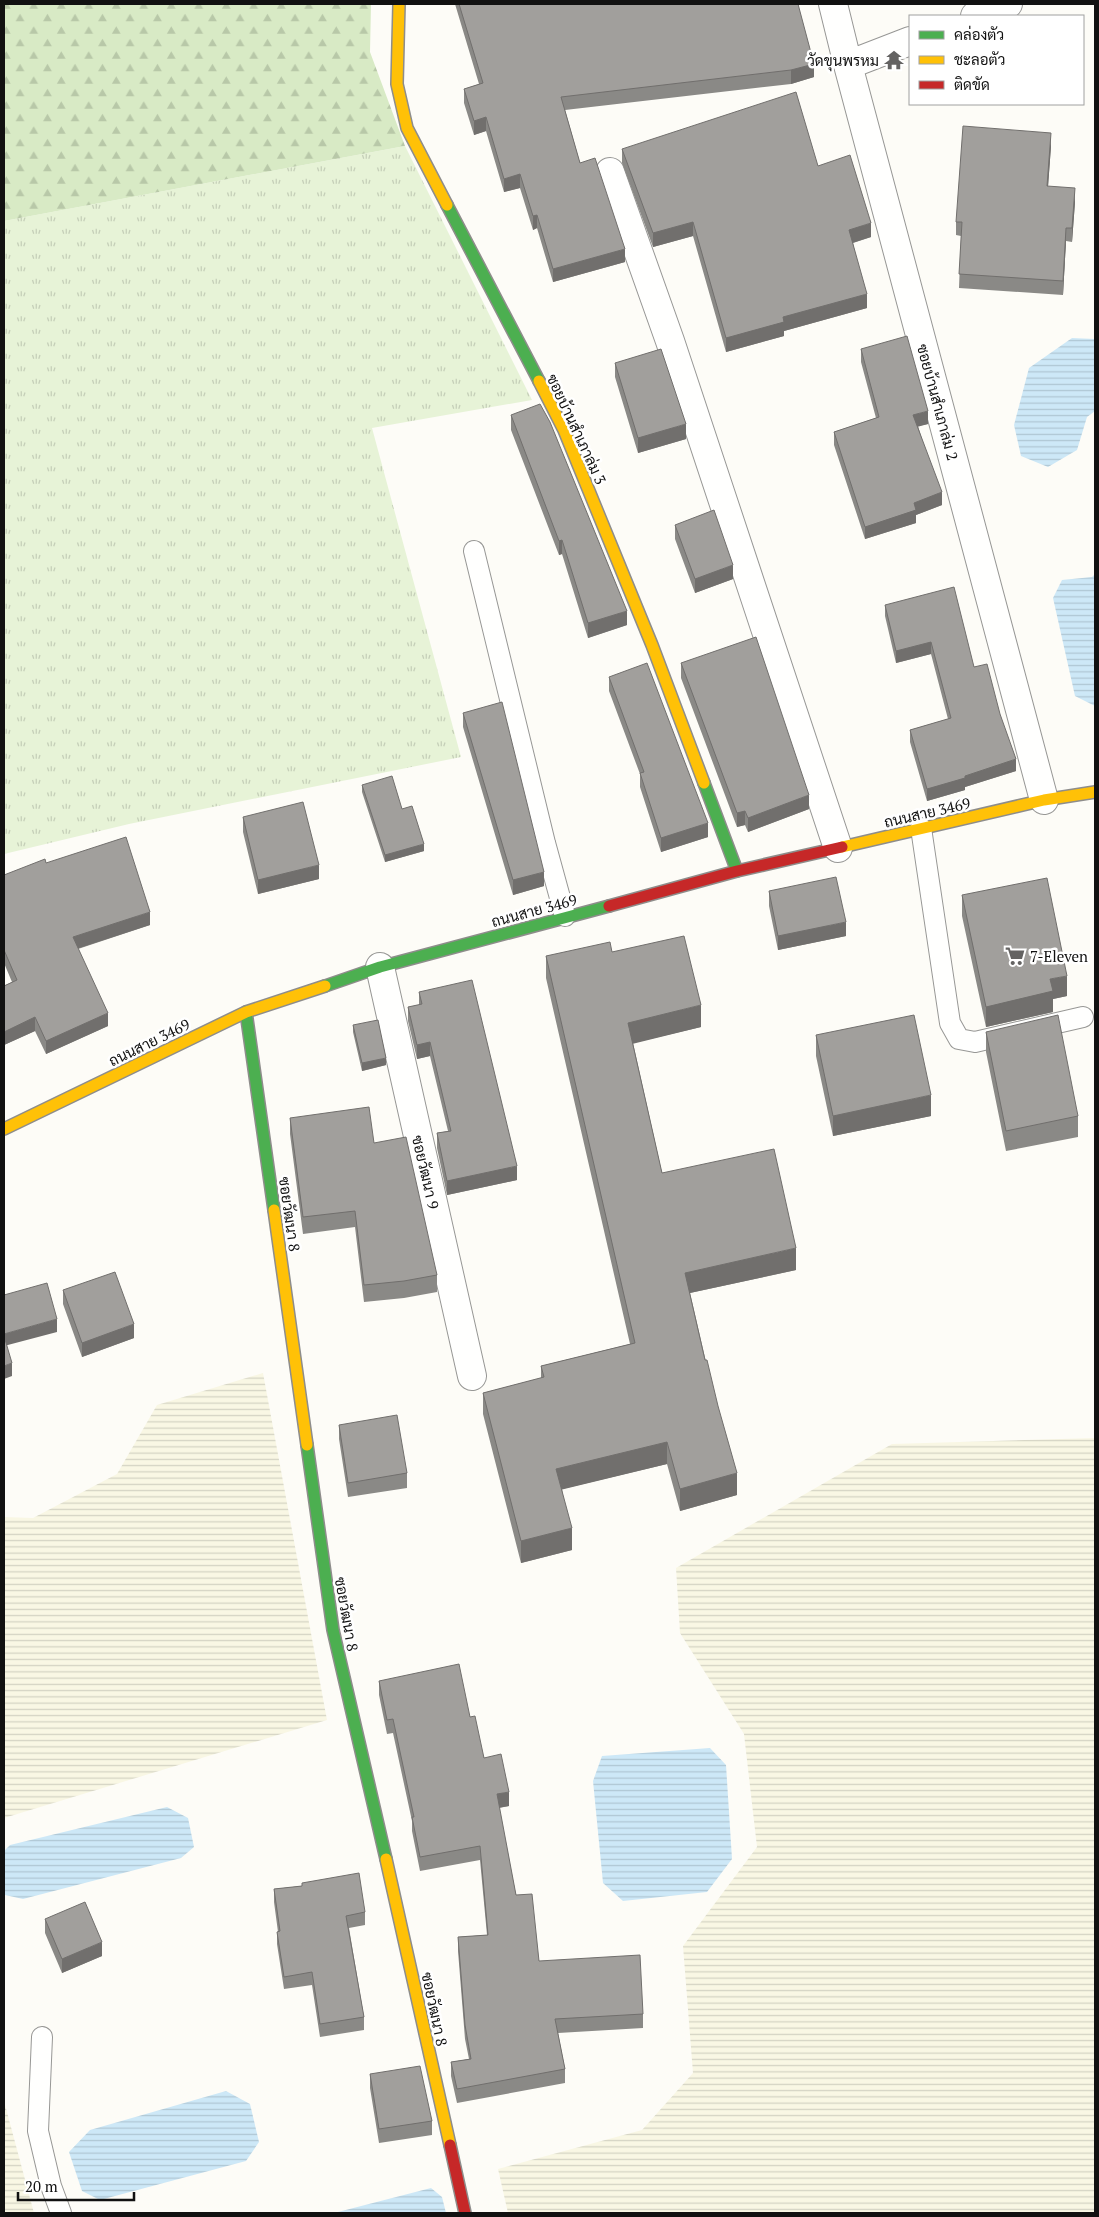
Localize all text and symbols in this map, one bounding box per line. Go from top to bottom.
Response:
legend [909,15,1084,105]
text: คล่องตัว [954,24,1004,44]
temple icon: วัดขุนพรหม [883,49,905,71]
text: ชะลอตัว [954,49,1005,69]
place label: วัดขุนพรหม [807,50,879,72]
text: ติดขัด [954,74,990,94]
street label: ซอยบ้านสำเภาล่ม 2 [913,342,963,462]
street label: ซอยบ้านสำเภาล่ม 3 [543,370,611,488]
street label: ถนนสาย 3469 [882,792,972,832]
street label: ถนนสาย 3469 [489,889,579,931]
supermarket icon: 7-Eleven [1004,945,1026,967]
place label: 7-Eleven [1030,946,1088,966]
street label: ถนนสาย 3469 [105,1014,193,1070]
street label: ซอยวัฒนา 9 [408,1133,444,1211]
street label: ซอยวัฒนา 8 [275,1175,305,1253]
street label: ซอยวัฒนา 8 [331,1575,363,1653]
street label: ซอยวัฒนา 8 [417,1970,453,2048]
scale bar [18,2170,134,2202]
text: 20 m [25,2176,58,2196]

